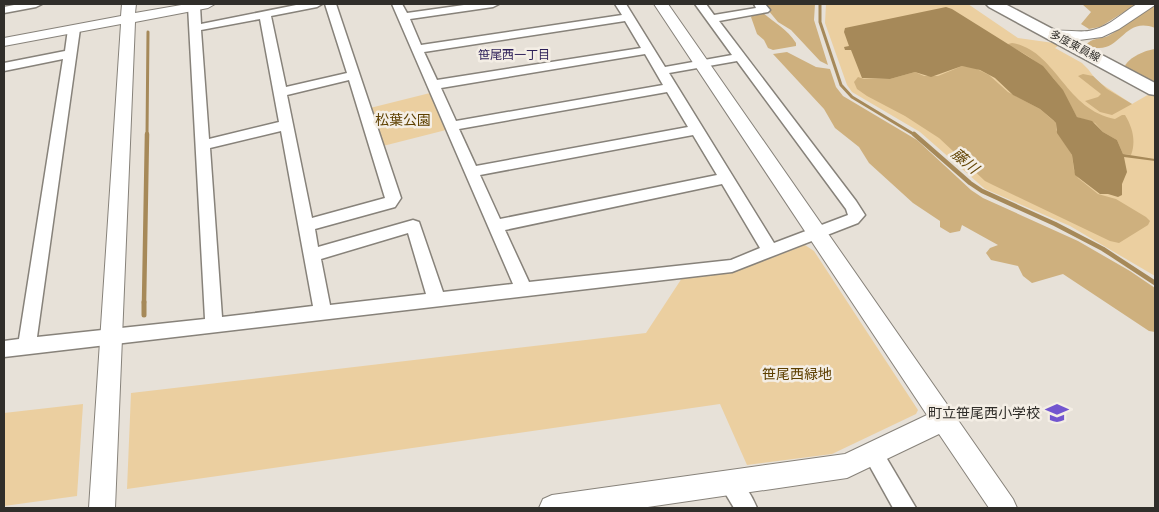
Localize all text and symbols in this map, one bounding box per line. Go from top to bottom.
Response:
street label: 多度東員線 [1048,27,1102,65]
district label: 笹尾西一丁目 [478,48,550,62]
park label: 松葉公園 [375,112,431,128]
water label: 藤川 [948,144,984,179]
park label: 笹尾西緑地 [762,366,832,382]
school or university icon: 町立笹尾西小学校 [1044,400,1070,426]
place label: 町立笹尾西小学校 [928,405,1040,421]

